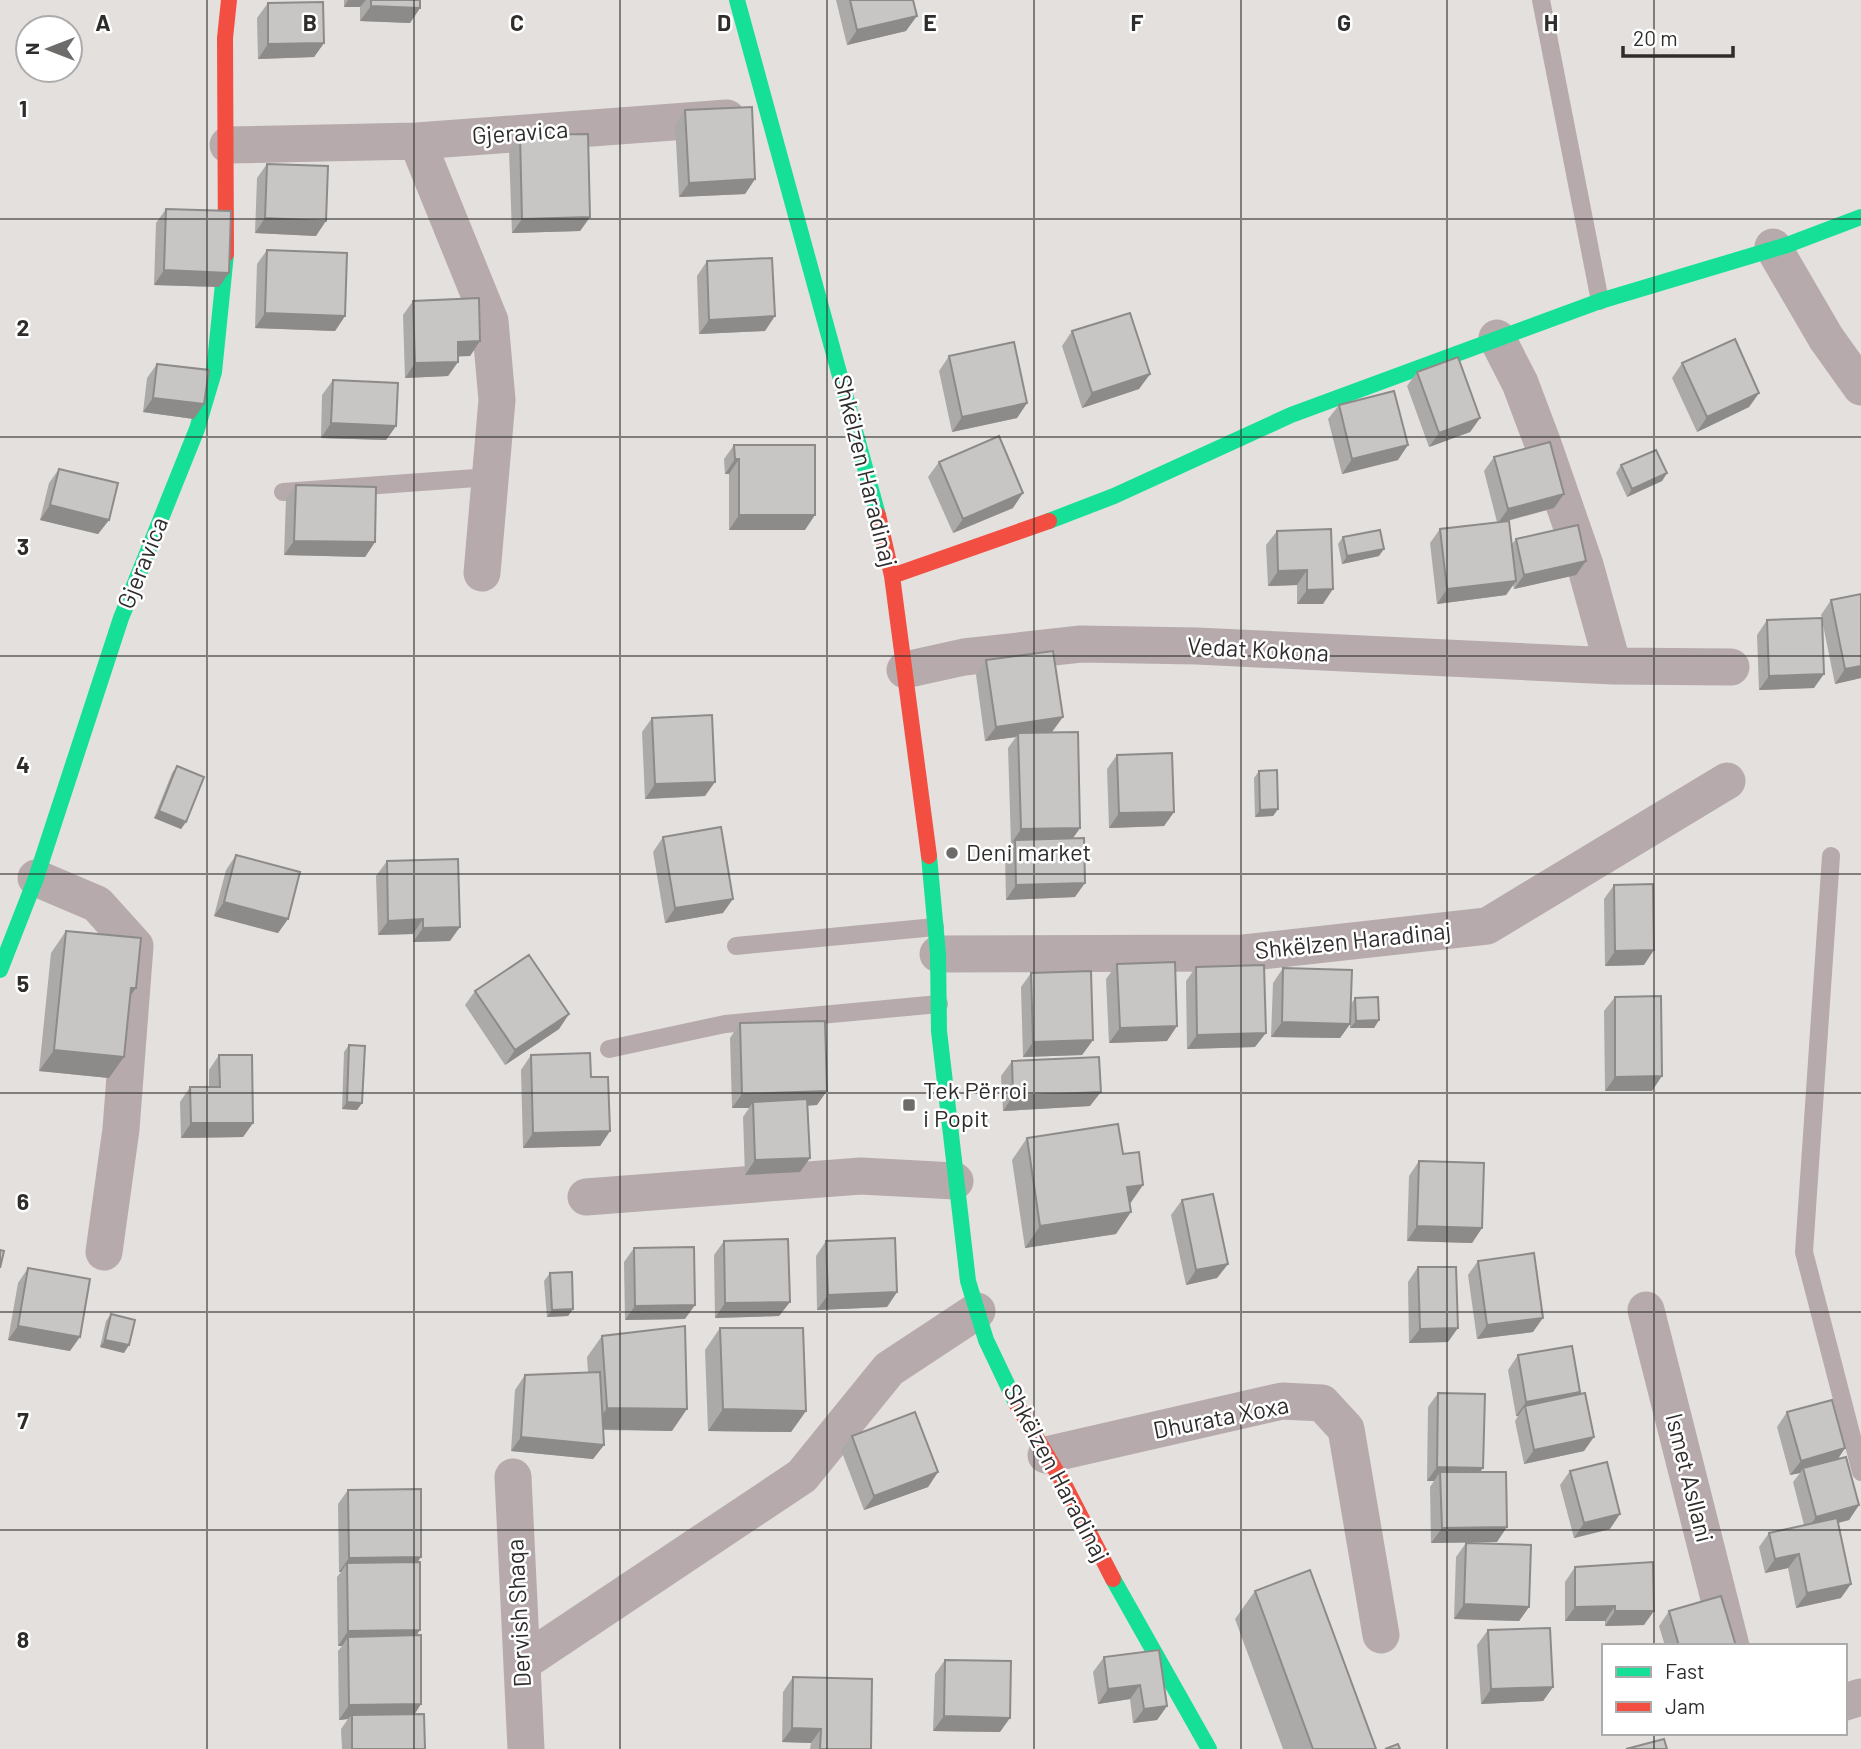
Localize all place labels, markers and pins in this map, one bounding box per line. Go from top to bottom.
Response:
place label: Deni market [966,837,1091,866]
marker: Deni market [944,845,960,861]
place label: Tek Përroi i Popit [923,1075,1028,1132]
marker: Tek Përroi i Popit [901,1097,917,1113]

